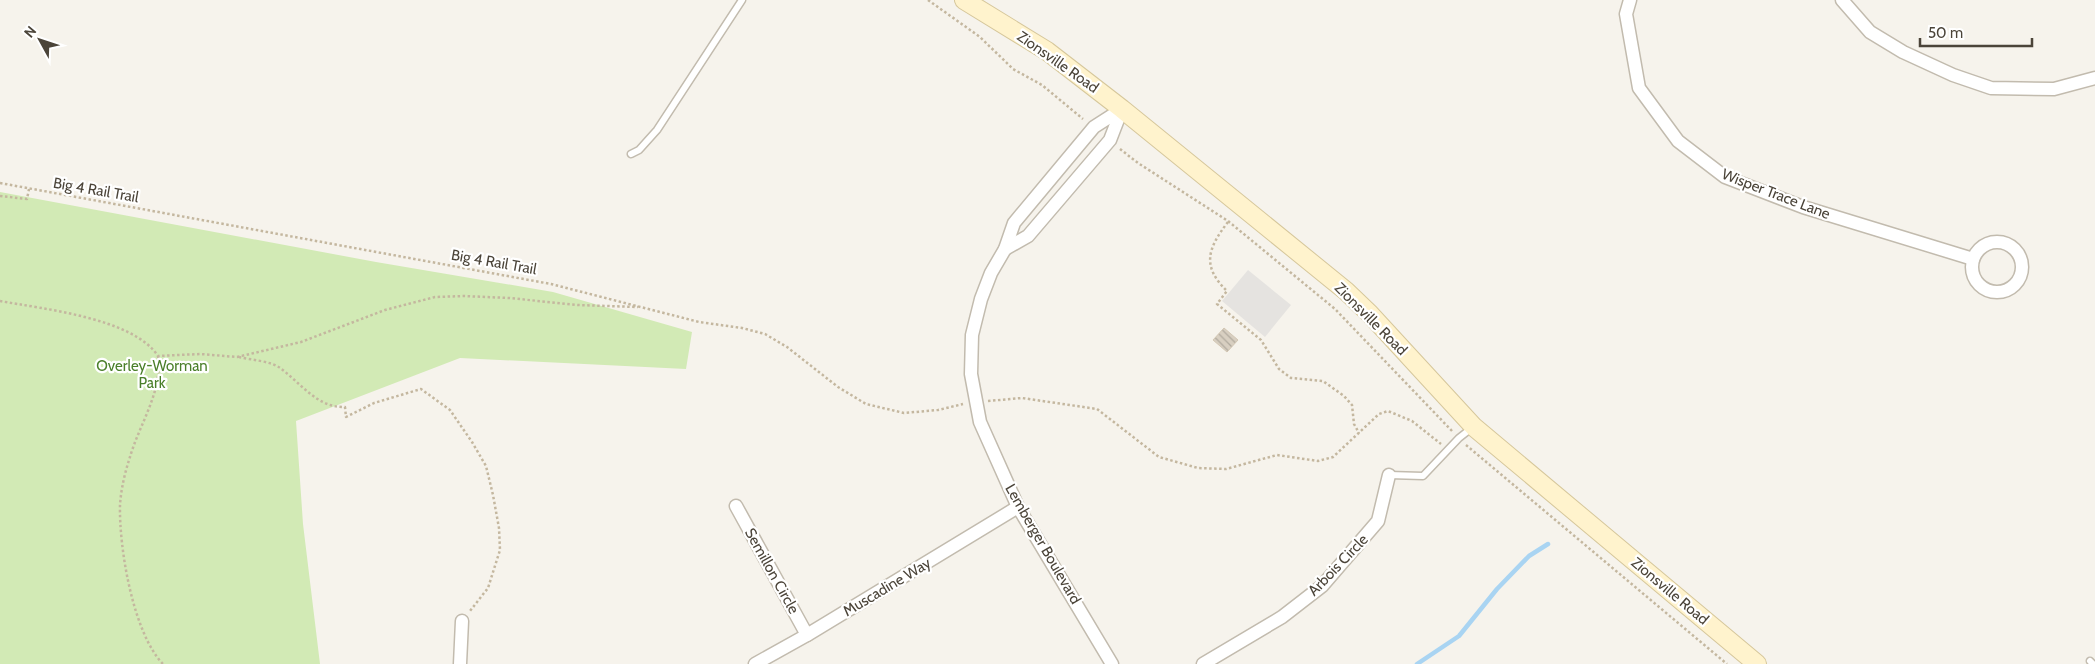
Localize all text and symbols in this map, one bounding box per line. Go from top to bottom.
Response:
north arrow [15,15,65,65]
scale bar [1920,15,2032,47]
text: N [20,22,40,41]
text: 50 m [1928,24,1963,42]
street label: Zionsville Road [1014,27,1102,97]
street label: Wisper Trace Lane [1719,165,1833,223]
street label: Big 4 Rail Trail [52,174,141,206]
street label: Big 4 Rail Trail [450,246,539,278]
street label: Zionsville Road [1331,279,1411,359]
park label: Overley-Worman Park [96,357,208,392]
street label: Lemberger Boulevard [1001,481,1085,607]
street label: Semillon Circle [741,525,803,617]
street label: Arbois Circle [1304,530,1372,600]
street label: Zionsville Road [1628,553,1712,629]
street label: Muscadine Way [840,554,934,620]

